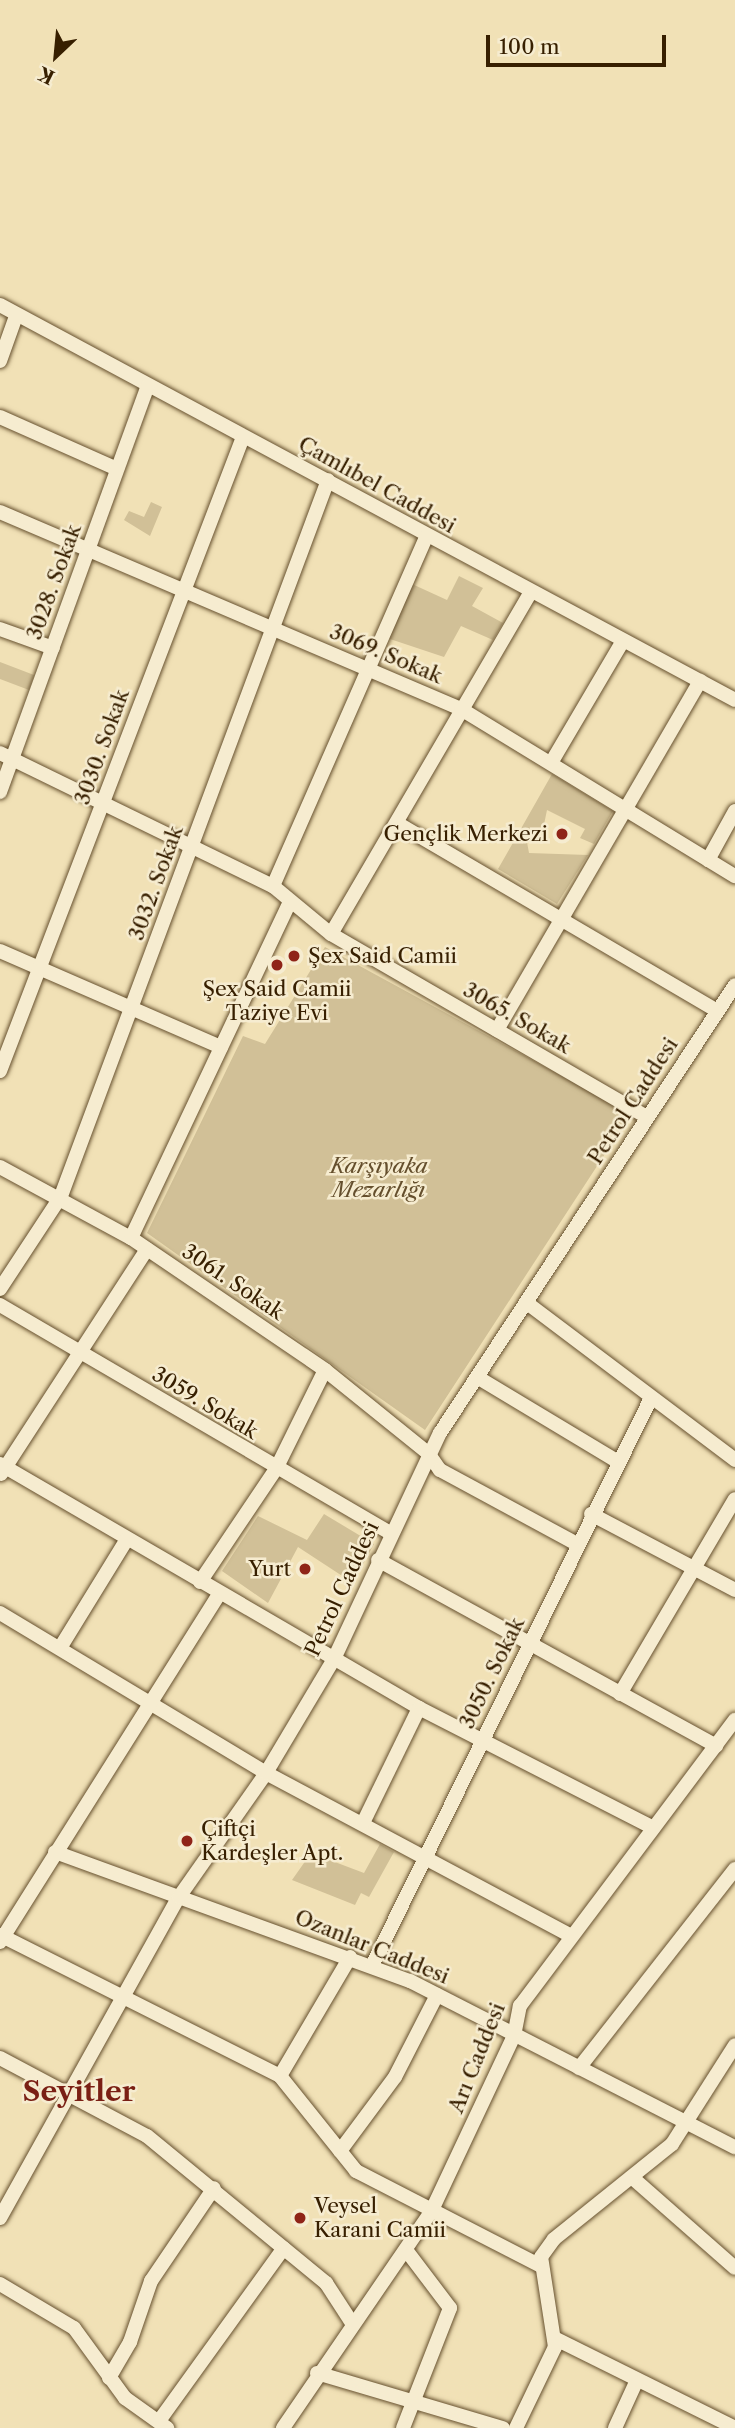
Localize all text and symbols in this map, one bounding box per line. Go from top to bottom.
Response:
north arrow [21,21,91,91]
scale bar [490,21,670,65]
text: 100 m [499,34,560,59]
text: K [35,62,58,89]
street label: Çamlıbel Caddesi [294,431,460,539]
street label: 3028. Sokak [21,521,87,643]
street label: 3069. Sokak [326,619,446,689]
street label: 3030. Sokak [69,686,135,808]
place label: Gençlik Merkezi [383,821,548,847]
street label: 3032. Sokak [124,822,188,944]
marker: Gençlik Merkezi [554,826,570,842]
place label: Şex Said Camii [308,943,457,969]
marker: Şex Said Camii [286,948,302,964]
marker: Şex Said Camii Taziye Evi [269,957,285,973]
place label: Şex Said Camii Taziye Evi [202,976,352,1026]
street label: 3065. Sokak [459,977,575,1059]
street label: Petrol Caddesi [583,1033,683,1169]
park label: Karşıyaka Mezarlığı [330,1153,428,1203]
street label: 3061. Sokak [177,1239,289,1325]
street label: 3059. Sokak [147,1362,263,1444]
street label: Petrol Caddesi [300,1518,384,1660]
place label: Yurt [249,1556,291,1582]
marker: Yurt [297,1561,313,1577]
street label: 3050. Sokak [454,1613,530,1733]
place label: Çiftçi Kardeşler Apt. [201,1816,345,1866]
marker: Çiftçi Kardeşler Apt. [179,1833,195,1849]
street label: Ozanlar Caddesi [291,1905,453,1989]
street label: Arı Caddesi [443,1999,511,2117]
district label: Seyitler [23,2074,135,2108]
place label: Veysel Karani Camii [314,2193,446,2243]
marker: Veysel Karani Camii [292,2210,308,2226]

